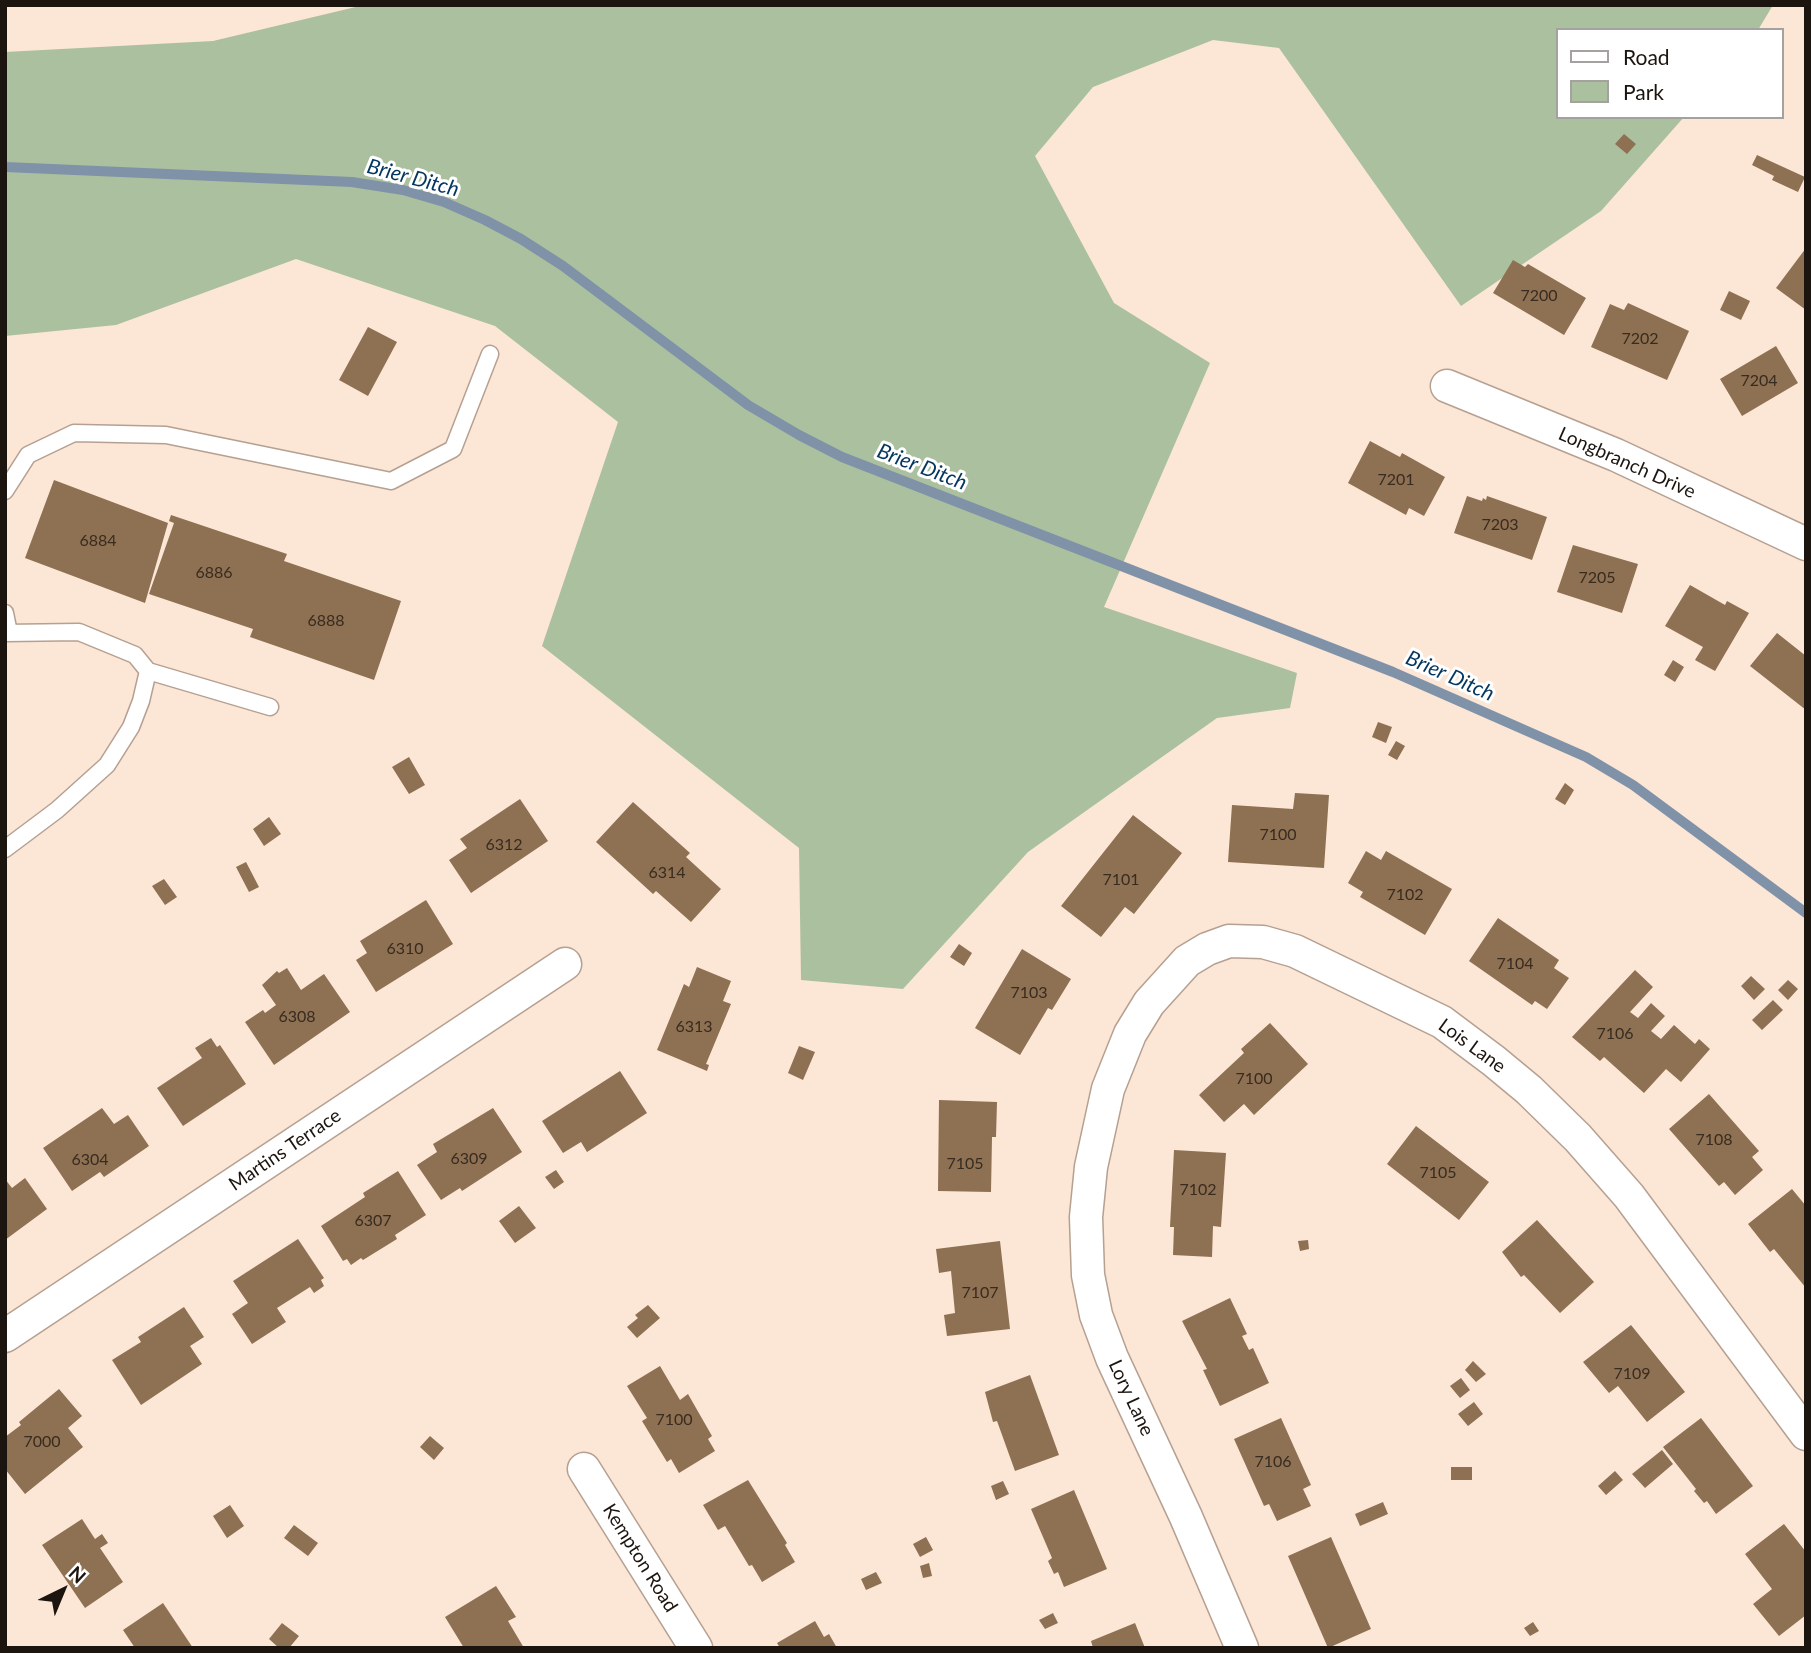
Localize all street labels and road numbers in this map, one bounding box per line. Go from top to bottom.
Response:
street label: Longbranch Drive [1555,423,1699,503]
street label: Lois Lane [1434,1014,1510,1078]
street label: Martins Terrace [225,1104,345,1196]
street label: Lory Lane [1104,1356,1158,1440]
street label: Kempton Road [598,1500,682,1616]

